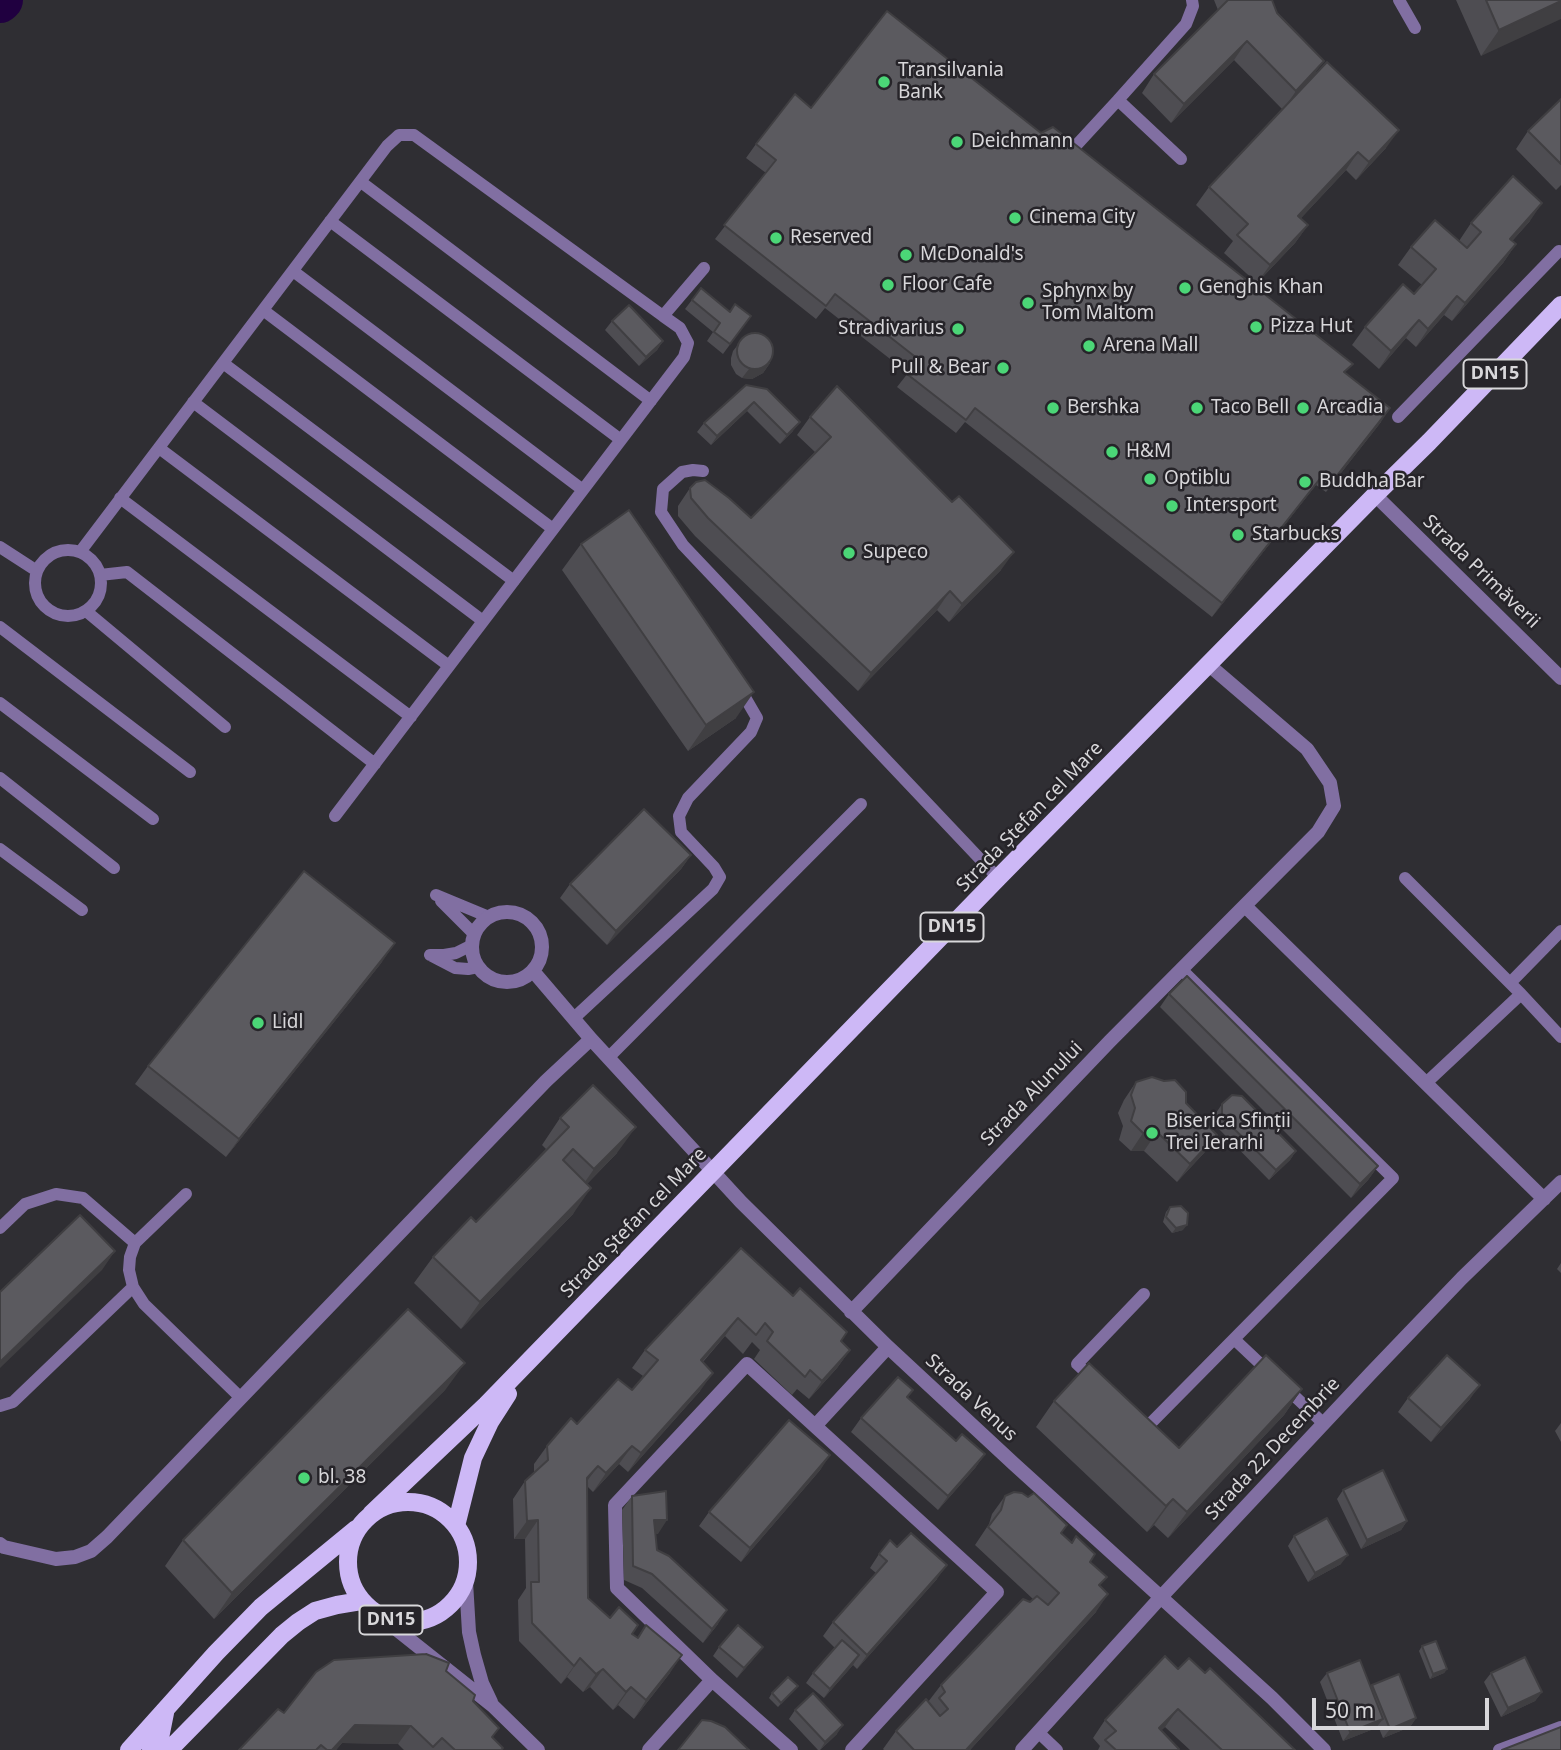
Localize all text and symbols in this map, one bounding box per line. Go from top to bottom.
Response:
place label: Transilvania Bank [898,60,1004,104]
marker: Transilvania Bank [876,74,892,90]
place label: Deichmann [971,131,1073,153]
marker: Deichmann [949,134,965,150]
place label: Cinema City [1029,207,1135,229]
marker: Cinema City [1007,210,1023,226]
place label: Reserved [790,227,872,249]
marker: Reserved [768,230,784,246]
place label: McDonald's [920,244,1024,266]
marker: McDonald's [898,247,914,263]
place label: Floor Cafe [902,274,992,296]
marker: Floor Cafe [880,277,896,293]
place label: Genghis Khan [1199,277,1324,299]
marker: Genghis Khan [1177,280,1193,296]
place label: Sphynx by Tom Maltom [1042,281,1154,325]
marker: Sphynx by Tom Maltom [1020,295,1036,311]
place label: Pizza Hut [1270,316,1353,338]
place label: Stradivarius [838,318,944,340]
marker: Pizza Hut [1248,319,1264,335]
marker: Stradivarius [950,321,966,337]
place label: Arena Mall [1103,335,1198,357]
marker: Arena Mall [1081,338,1097,354]
place label: Pull & Bear [891,357,989,379]
marker: Pull & Bear [995,360,1011,376]
road number: DN15 [1464,360,1526,388]
place label: Bershka [1067,397,1140,419]
place label: Taco Bell [1211,397,1289,419]
place label: Arcadia [1317,397,1384,419]
marker: Bershka [1045,400,1061,416]
marker: Taco Bell [1189,400,1205,416]
marker: Arcadia [1295,400,1311,416]
place label: H&M [1126,441,1171,463]
marker: H&M [1104,444,1120,460]
place label: Optiblu [1164,468,1231,490]
marker: Optiblu [1142,471,1158,487]
place label: Buddha Bar [1319,471,1425,493]
marker: Buddha Bar [1297,474,1313,490]
place label: Intersport [1186,495,1277,517]
marker: Intersport [1164,498,1180,514]
street label: Strada Primăverii [1418,511,1544,633]
place label: Starbucks [1252,524,1340,546]
marker: Starbucks [1230,527,1246,543]
place label: Supeco [863,542,928,564]
marker: Supeco [841,545,857,561]
street label: Strada Ștefan cel Mare [952,737,1108,897]
road number: DN15 [920,912,984,942]
place label: Lidl [272,1012,303,1034]
marker: Lidl [250,1015,266,1031]
street label: Strada Alunului [976,1037,1088,1151]
place label: Biserica Sfinții Trei Ierarhi [1166,1111,1291,1155]
marker: Biserica Sfinții Trei Ierarhi [1144,1125,1160,1141]
street label: Strada Ștefan cel Mare [556,1143,712,1303]
street label: Strada Venus [920,1350,1022,1446]
street label: Strada 22 Decembrie [1201,1373,1345,1525]
place label: bl. 38 [318,1467,366,1489]
marker: bl. 38 [296,1470,312,1486]
road number: DN15 [360,1605,422,1634]
scale bar [1316,1684,1493,1728]
text: 50 m [1325,1696,1374,1724]

